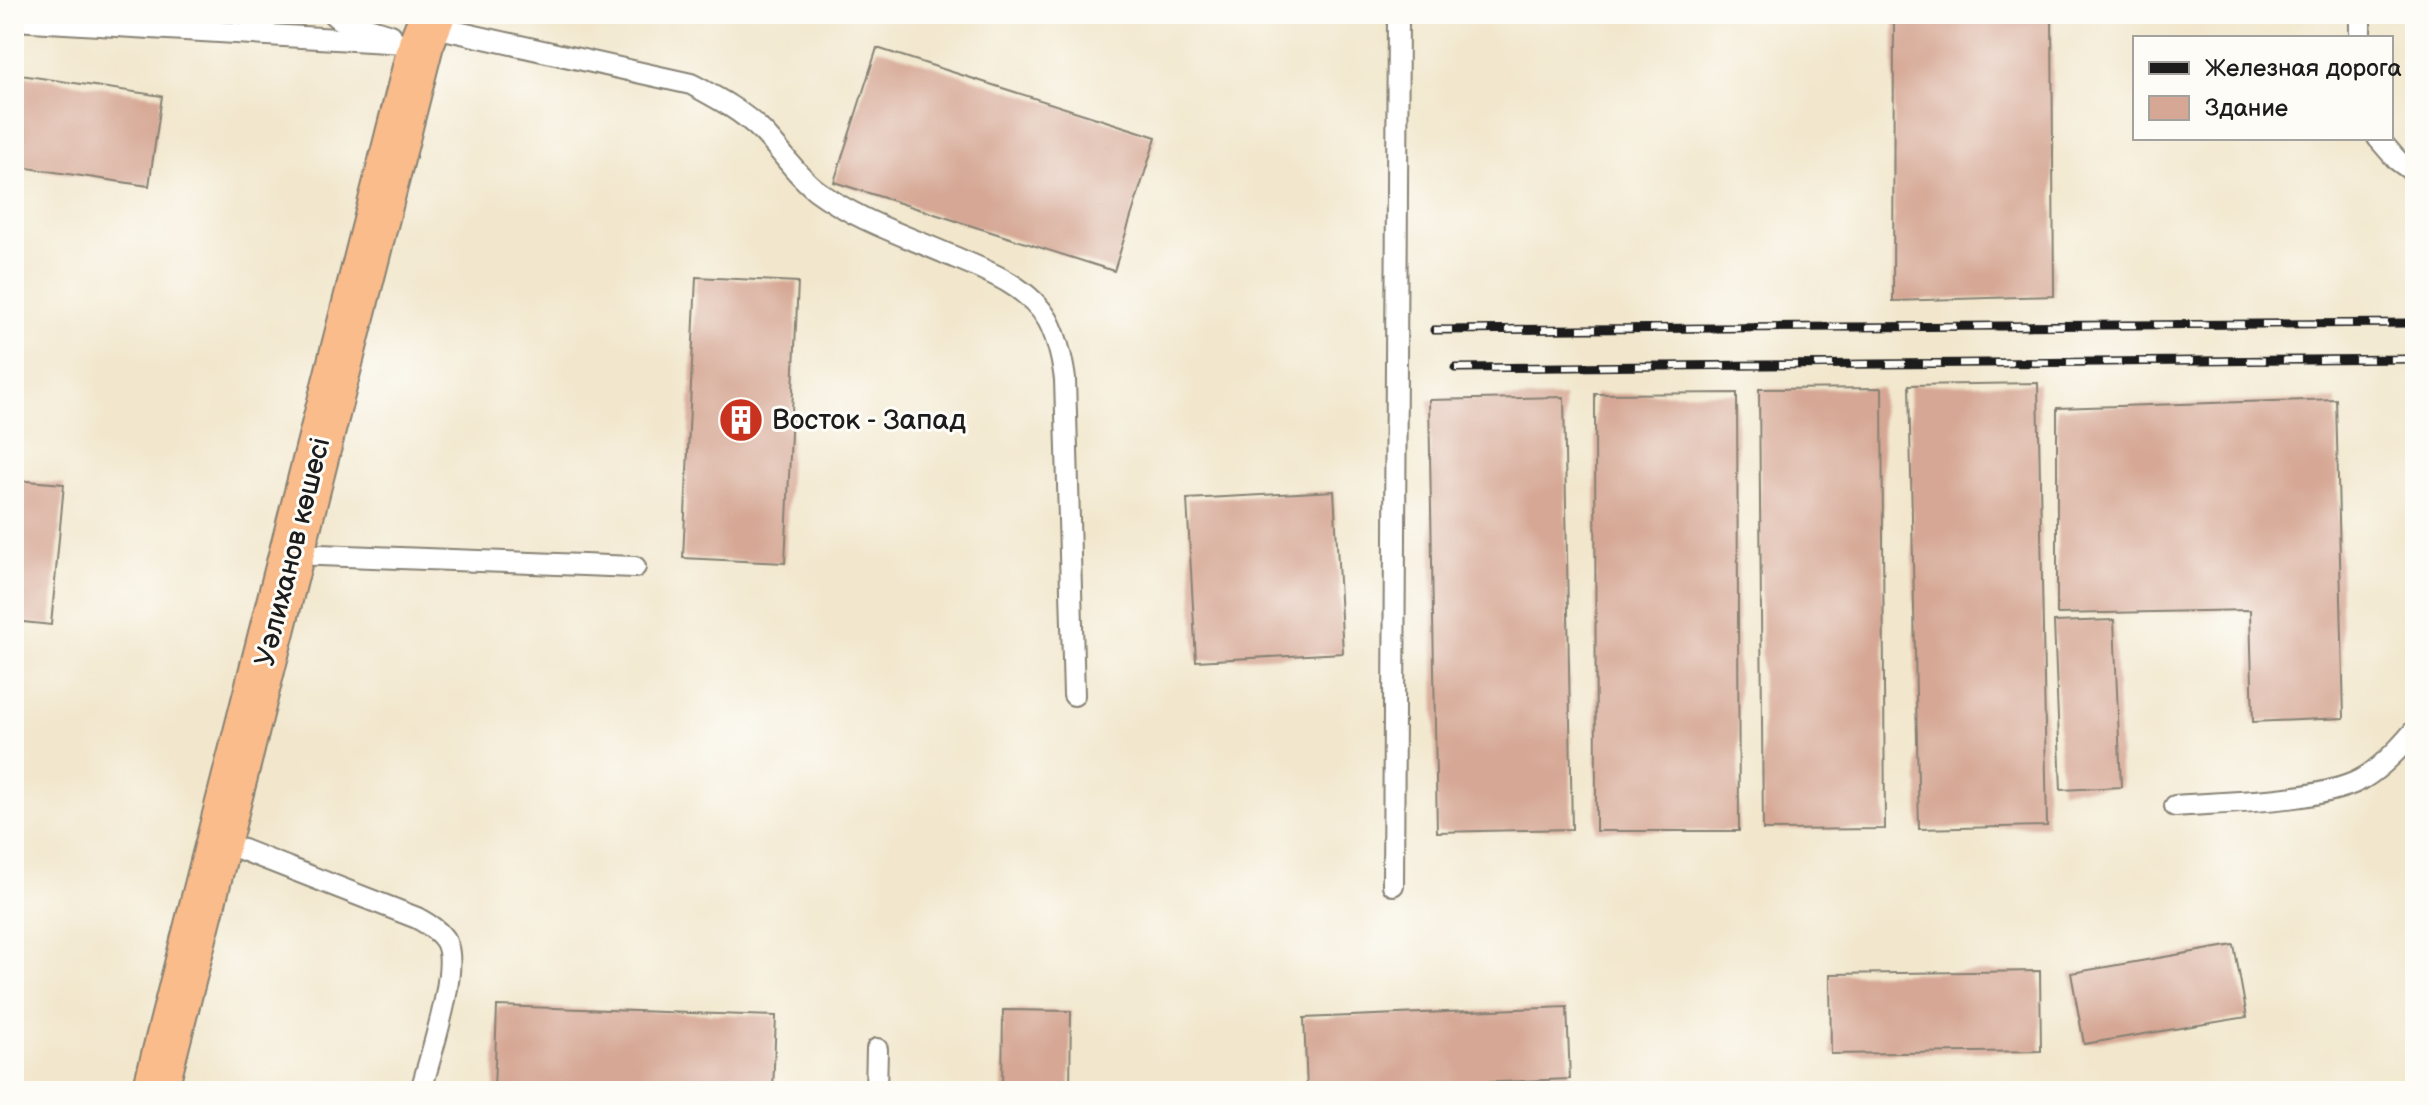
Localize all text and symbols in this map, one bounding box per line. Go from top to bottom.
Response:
legend [2133,36,2393,140]
text: Железная дорога [2205,54,2402,83]
text: Здание [2205,94,2288,123]
building icon: Восток - Запад [717,396,765,444]
place label: Восток - Запад [772,404,966,437]
street label: Уәлиханов көшесі [249,434,337,670]

